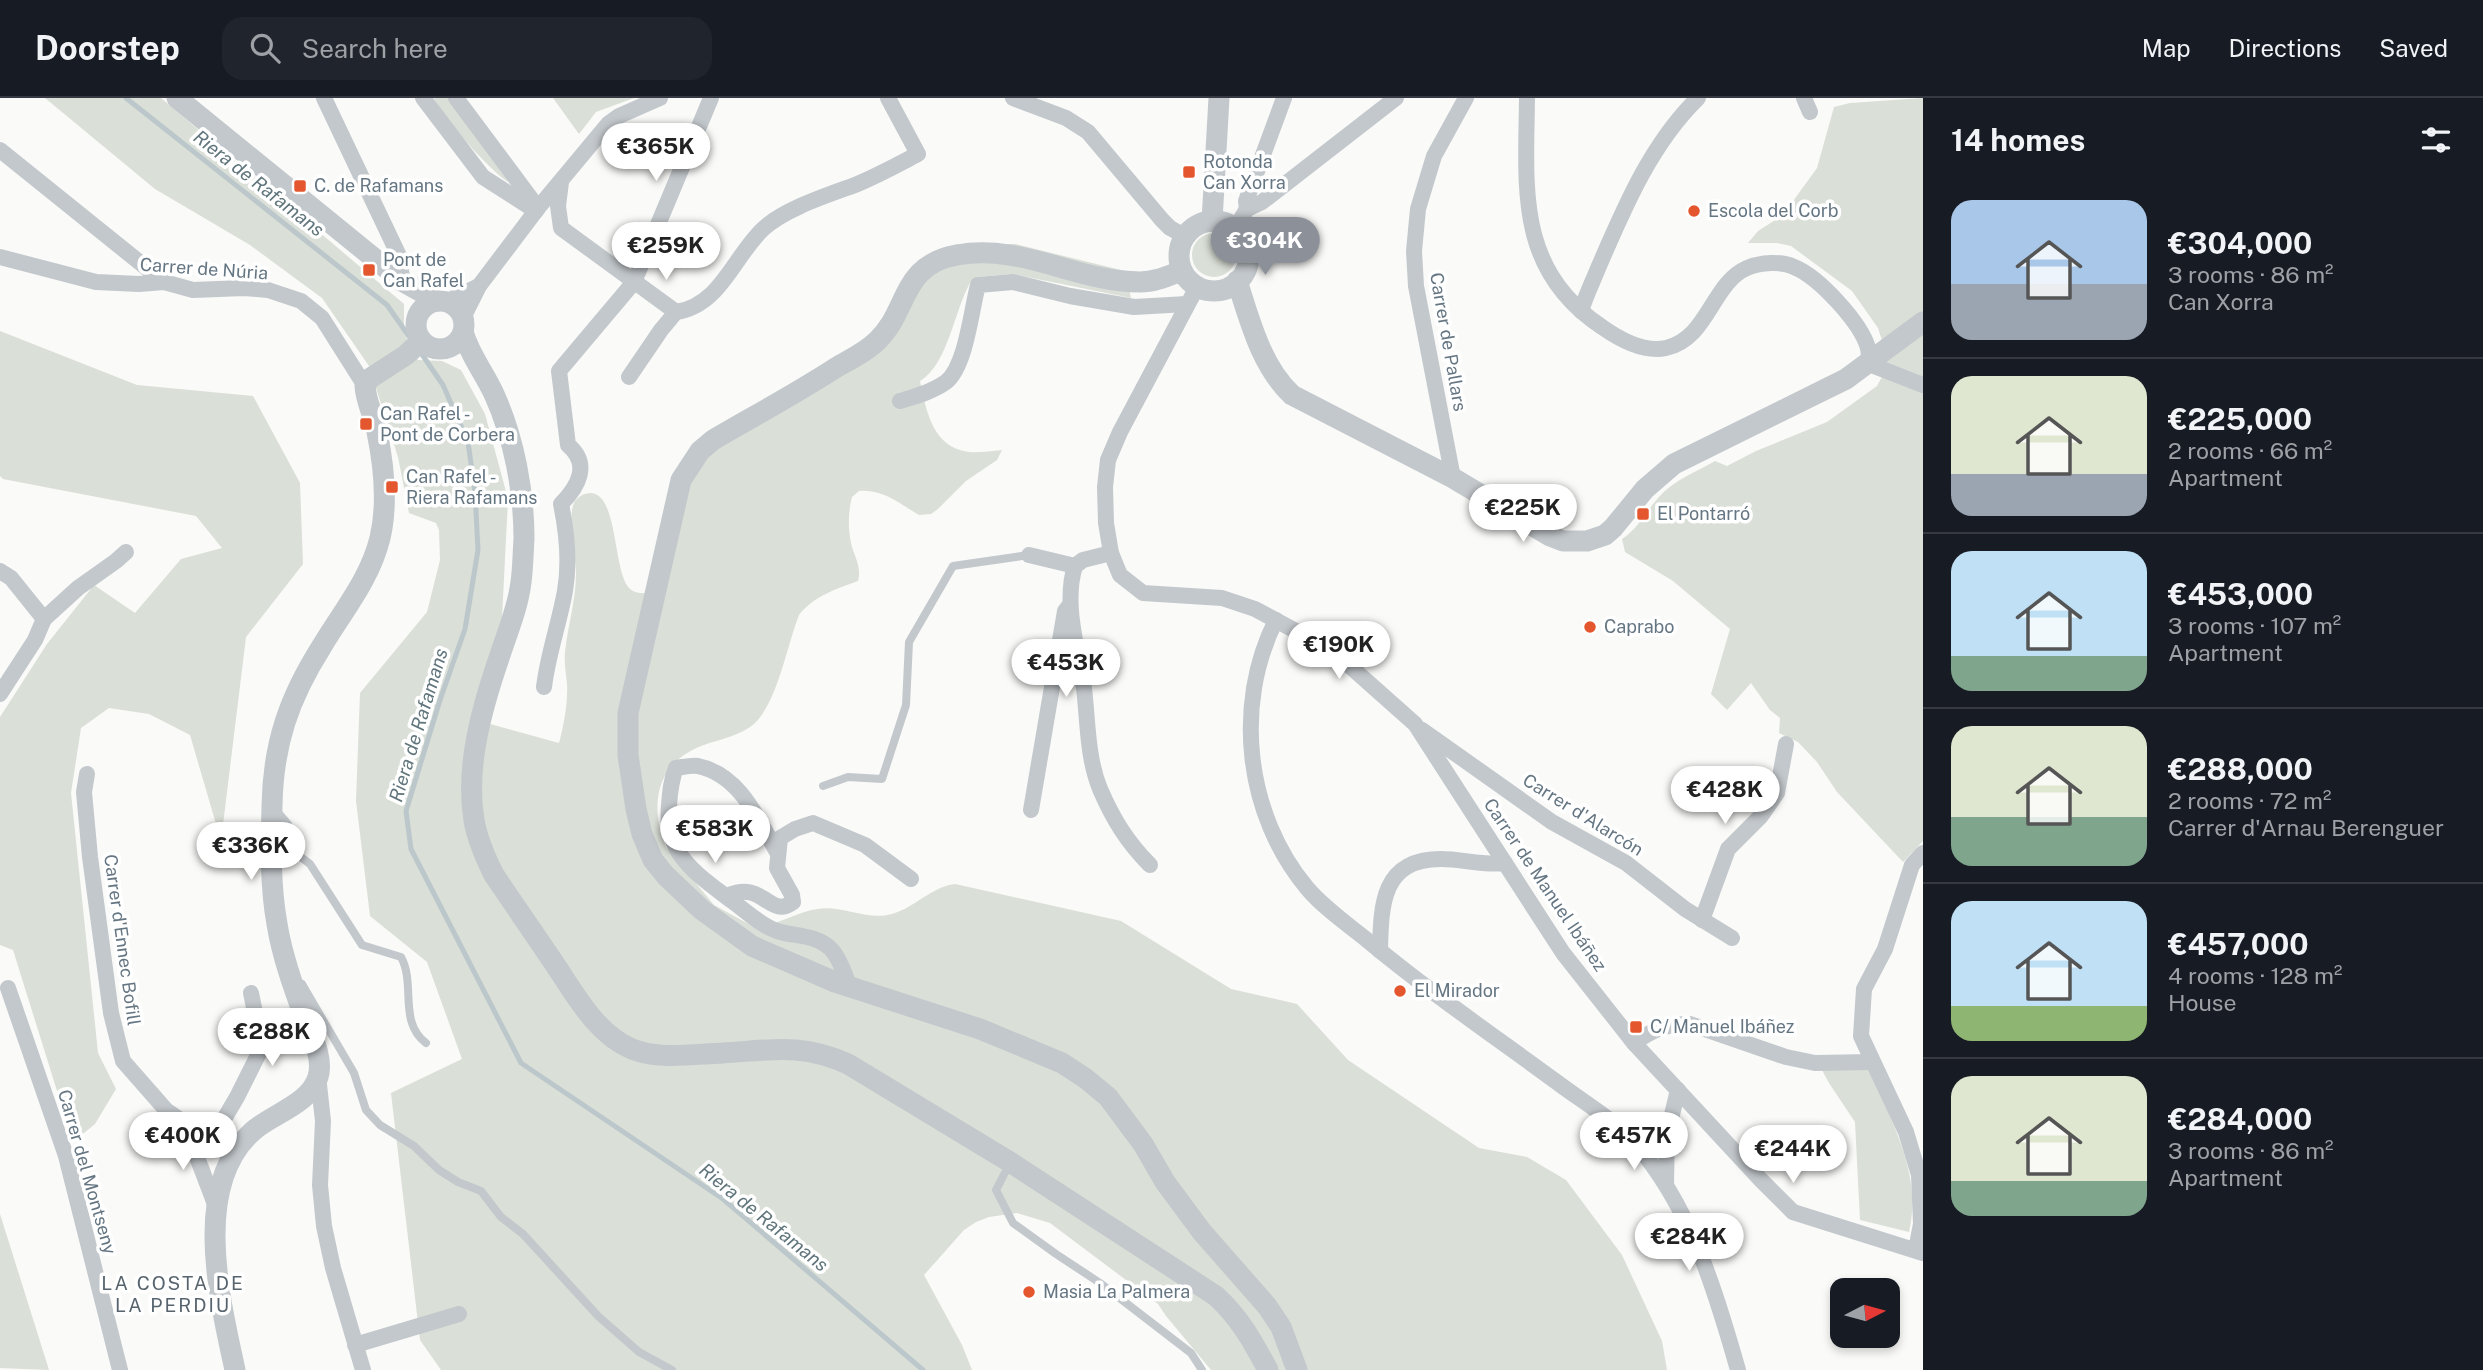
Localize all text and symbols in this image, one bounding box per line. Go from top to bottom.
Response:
search box [222,17,712,80]
text: Doorstep [35,29,180,67]
icon: search [246,29,284,67]
text: Search here [302,33,448,64]
text: Map [2142,34,2191,62]
text: Directions [2229,34,2341,62]
text: Saved [2379,34,2448,62]
icon: filters [2417,121,2455,159]
text: 14 homes [1951,122,2085,158]
pin: €365K [607,123,705,183]
water label: Riera de Rafamans [189,125,329,241]
text: €365K [617,132,695,159]
place label: Rotonda Can Xorra [1203,151,1286,193]
marker: Rotonda Can Xorra [1181,164,1197,180]
place label: C. de Rafamans [314,175,443,196]
marker: C. de Rafamans [292,178,308,194]
place label: Escola del Corb [1708,200,1839,221]
marker: Escola del Corb [1686,203,1702,219]
pin: €304K [1216,218,1314,277]
pin: €259K [617,222,715,282]
text: €304,000 [2168,225,2312,261]
text: €304K [1227,226,1303,253]
icon: home [2007,228,2091,312]
text: €259K [628,231,704,258]
place label: Pont de Can Rafel [383,249,464,291]
street label: Carrer de Núria [139,254,269,283]
text: 3 rooms · 86 m² [2168,261,2334,288]
marker: Pont de Can Rafel [361,262,377,278]
street label: Carrer de Pallars [1426,271,1471,413]
text: Can Xorra [2168,288,2274,315]
text: €225,000 [2168,401,2312,437]
place label: Can Rafel - Pont de Corbera [380,403,515,445]
icon: home [2007,404,2091,488]
marker: Can Rafel - Pont de Corbera [358,416,374,432]
text: 2 rooms · 66 m² [2168,437,2332,464]
text: Apartment [2168,464,2283,491]
place label: Can Rafel - Riera Rafamans [406,466,537,508]
marker: Can Rafel - Riera Rafamans [384,479,400,495]
pin: €225K [1474,484,1572,544]
text: €225K [1485,493,1561,520]
place label: El Pontarró [1657,503,1750,524]
marker: El Pontarró [1635,506,1651,522]
text: €453,000 [2168,576,2313,612]
icon: home [2007,579,2091,663]
text: 3 rooms · 107 m² [2168,612,2341,639]
place label: Caprabo [1604,616,1675,637]
marker: Caprabo [1582,619,1598,635]
pin: €190K [1290,622,1388,681]
text: €190K [1303,630,1375,657]
text: Apartment [2168,639,2283,666]
pin: €453K [1017,640,1115,699]
water label: Riera de Rafamans [384,646,452,804]
text: €453K [1027,648,1105,675]
text: €288,000 [2168,751,2313,787]
icon: home [2007,754,2091,838]
pin: €428K [1676,766,1774,826]
street label: Carrer d'Alarcón [1519,769,1647,860]
text: €428K [1687,775,1763,802]
text: 2 rooms · 72 m² [2168,787,2331,814]
street label: Carrer de Manuel Ibáñez [1480,794,1611,975]
pin: €583K [666,806,764,865]
text: €583K [676,814,754,841]
text: Carrer d'Arnau Berenguer [2168,814,2444,841]
pin: €336K [202,822,300,882]
text: €336K [212,831,290,858]
street label: Carrer d'Ennec Bofill [100,853,145,1027]
text: €457,000 [2168,926,2309,962]
icon: home [2007,929,2091,1013]
text: 4 rooms · 128 m² [2168,962,2342,989]
place label: El Mirador [1414,980,1500,1001]
marker: El Mirador [1392,983,1408,999]
text: House [2168,989,2236,1016]
pin: €288K [223,1009,321,1068]
place label: C/ Manuel Ibáñez [1650,1016,1794,1037]
text: €288K [234,1017,310,1044]
marker: C/ Manuel Ibáñez [1628,1019,1644,1035]
street label: Carrer del Montseny [54,1087,121,1257]
text: €284,000 [2168,1101,2312,1137]
icon: home [2007,1104,2091,1188]
pin: €400K [134,1112,232,1172]
pin: €457K [1585,1112,1683,1172]
text: €400K [145,1121,221,1148]
text: €457K [1596,1121,1672,1148]
pin: €244K [1744,1126,1842,1185]
text: €244K [1755,1134,1831,1161]
text: 3 rooms · 86 m² [2168,1137,2334,1164]
water label: Riera de Rafamans [695,1158,833,1276]
text: Apartment [2168,1164,2283,1191]
pin: €284K [1640,1214,1738,1273]
text: €284K [1651,1222,1727,1249]
district label: LA COSTA DE LA PERDIU [101,1272,245,1316]
north arrow [1830,1278,1900,1348]
map controls [1830,1278,1900,1348]
place label: Masia La Palmera [1043,1281,1190,1302]
marker: Masia La Palmera [1021,1284,1037,1300]

